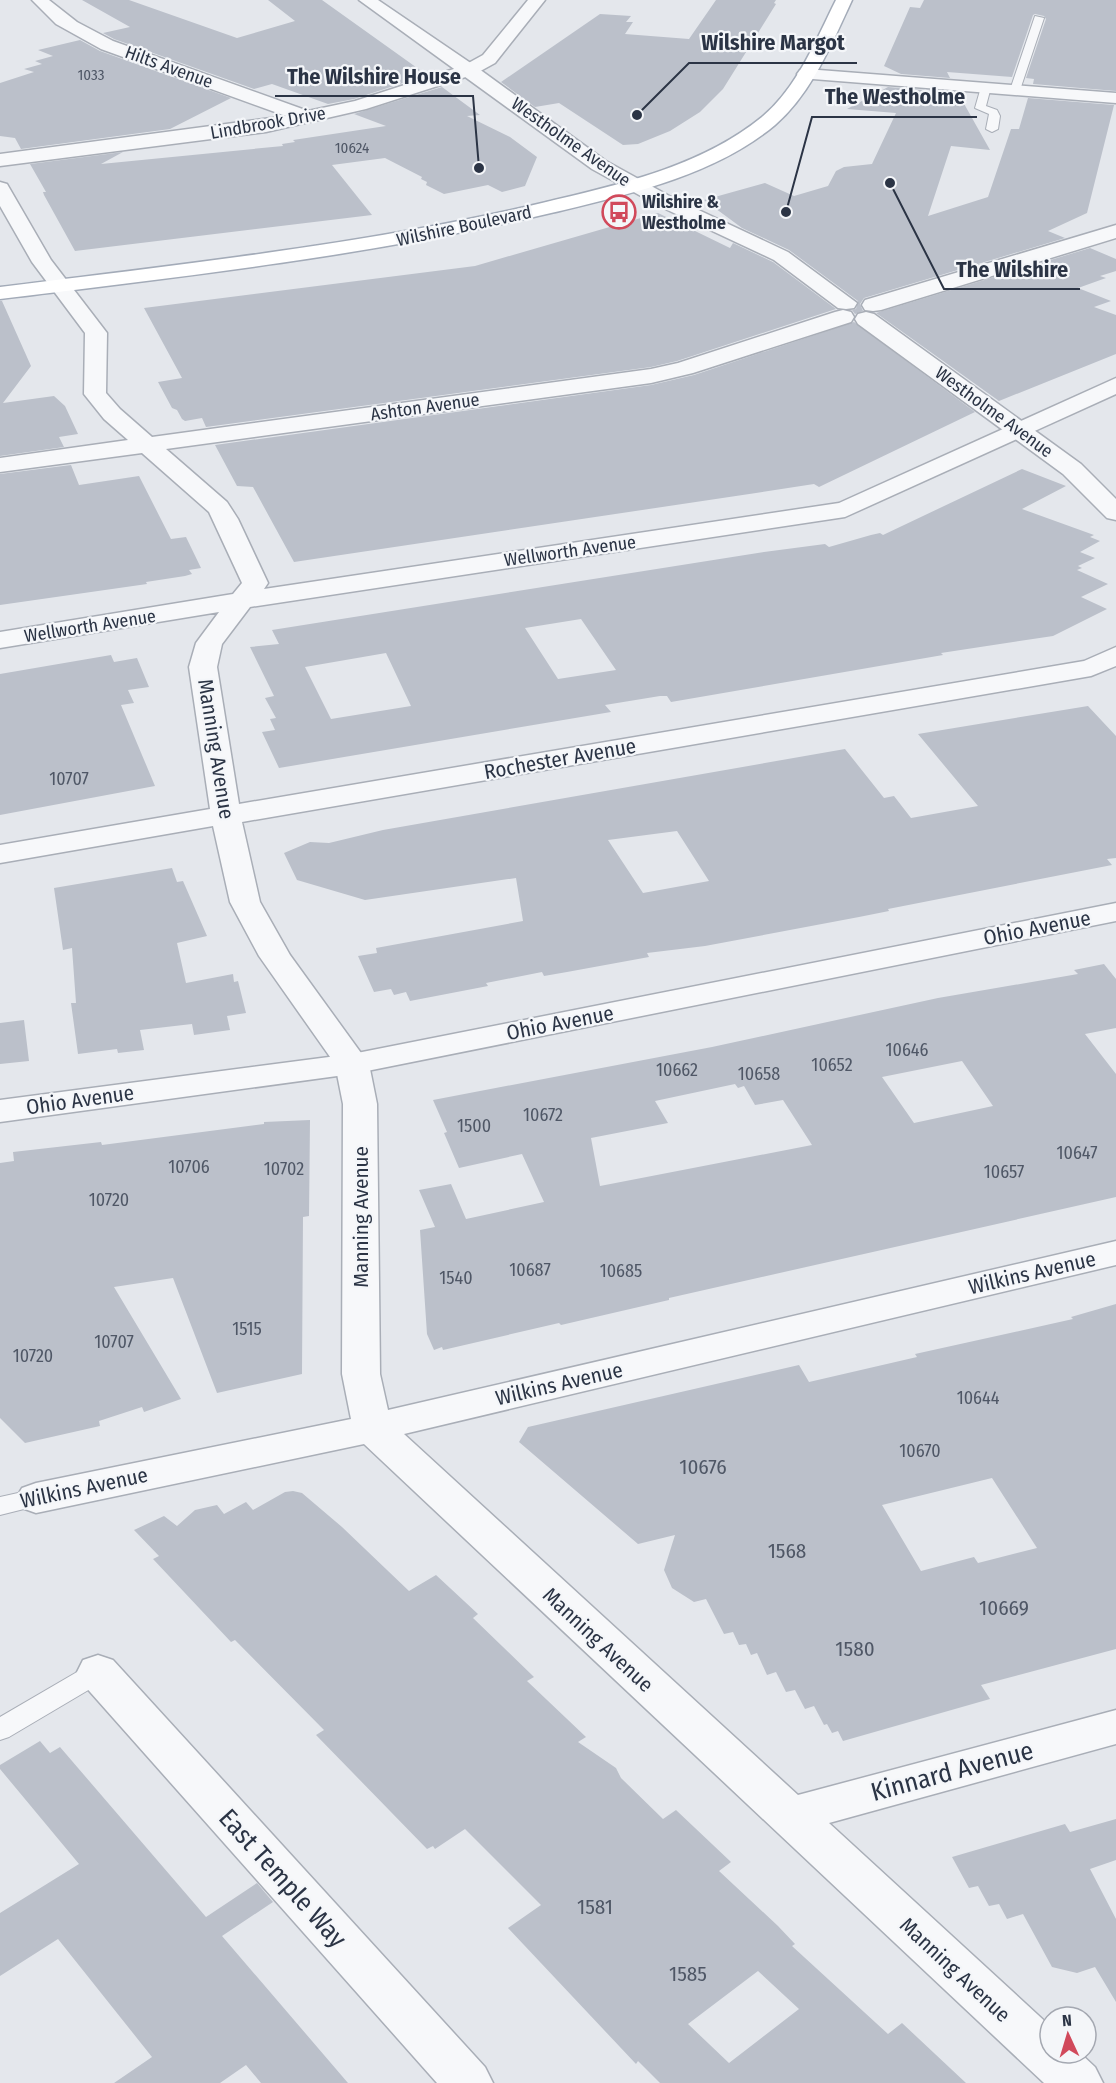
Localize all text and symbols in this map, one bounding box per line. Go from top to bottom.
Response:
callout: Wilshire Margot [689,23,857,63]
text: Wilshire Margot [701,29,845,56]
street label: Hilts Avenue [122,41,216,93]
callout: The Wilshire House [275,56,473,96]
text: The Wilshire House [287,63,461,90]
house number: 1033 [77,66,105,84]
callout: The Westholme [812,77,977,117]
text: The Westholme [825,83,965,110]
street label: Westholme Avenue [507,93,635,191]
street label: Lindbrook Drive [209,102,327,144]
house number: 10624 [335,139,369,157]
place label: Wilshire & Westholme [642,191,726,234]
bus stop icon: Wilshire & Westholme [601,194,637,230]
street label: Wilshire Boulevard [394,201,534,251]
callout: The Wilshire [944,249,1080,289]
text: The Wilshire [956,256,1068,283]
street label: Westholme Avenue [931,362,1057,462]
street label: Ashton Avenue [369,388,481,426]
street label: Wellworth Avenue [503,531,637,571]
street label: Wellworth Avenue [23,605,157,647]
street label: Manning Avenue [192,677,240,821]
street label: Rochester Avenue [482,733,638,785]
house number: 10707 [49,768,89,790]
street label: Ohio Avenue [981,905,1093,951]
street label: Ohio Avenue [504,1000,616,1046]
house number: 10646 [886,1039,929,1061]
house number: 10652 [811,1054,853,1076]
house number: 10662 [656,1059,698,1081]
house number: 10658 [738,1063,780,1085]
street label: Ohio Avenue [24,1080,136,1120]
house number: 10672 [523,1104,563,1126]
house number: 1500 [457,1115,491,1137]
house number: 10647 [1057,1142,1098,1164]
street label: Manning Avenue [348,1146,374,1288]
house number: 10706 [168,1156,210,1178]
house number: 10702 [264,1158,304,1180]
house number: 10657 [984,1161,1024,1183]
house number: 10720 [89,1189,129,1211]
street label: Wilkins Avenue [966,1246,1098,1300]
house number: 10687 [509,1259,551,1281]
house number: 10685 [600,1260,642,1282]
house number: 1540 [439,1267,473,1289]
house number: 1515 [232,1318,262,1340]
house number: 10707 [94,1331,134,1353]
house number: 10720 [13,1345,53,1367]
street label: Wilkins Avenue [493,1357,625,1411]
house number: 10644 [957,1387,1000,1409]
house number: 10670 [899,1440,941,1462]
house number: 10676 [679,1454,727,1480]
street label: Wilkins Avenue [18,1462,150,1514]
house number: 1568 [768,1538,806,1564]
street label: Manning Avenue [537,1582,659,1698]
house number: 10669 [979,1595,1029,1621]
house number: 1580 [835,1636,875,1662]
street label: Kinnard Avenue [867,1735,1037,1808]
street label: East Temple Way [212,1803,353,1954]
house number: 1581 [577,1894,613,1920]
street label: Manning Avenue [894,1912,1016,2028]
house number: 1585 [669,1961,707,1987]
north arrow [1038,2005,1098,2065]
text: N [1062,2011,1072,2030]

